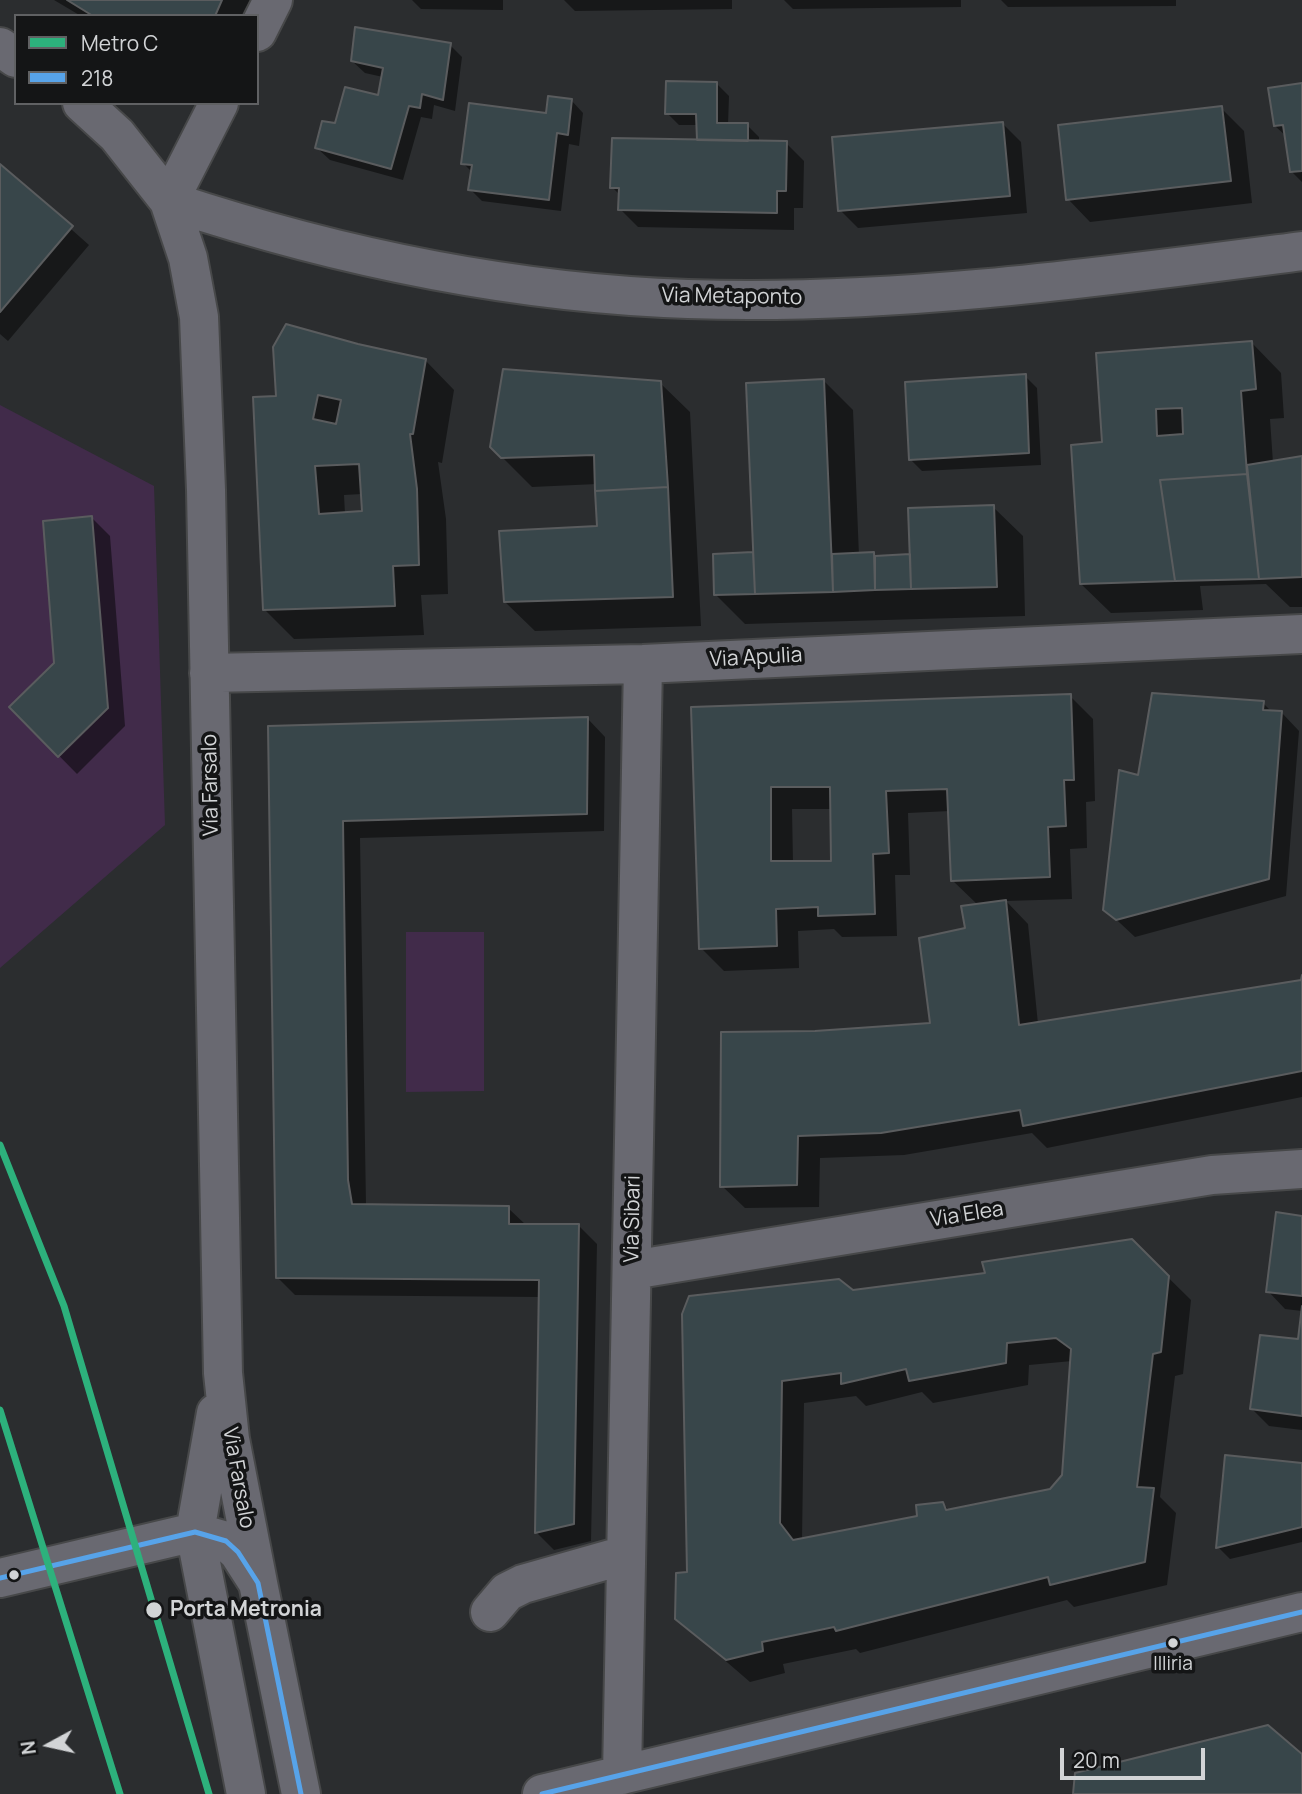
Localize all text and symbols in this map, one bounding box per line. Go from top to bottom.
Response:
legend [14,14,259,105]
text: Metro C [81,29,158,57]
text: 218 [81,64,113,92]
street label: Via Metaponto [661,283,803,311]
street label: Via Apulia [709,643,803,673]
street label: Via Farsalo [198,734,224,836]
street label: Via Sibari [620,1175,646,1263]
street label: Via Elea [929,1197,1005,1233]
street label: Via Farsalo [217,1426,259,1530]
unlabelled marker [7,1568,21,1582]
place label: Porta Metronia [170,1597,322,1623]
marker: Porta Metronia [144,1600,164,1620]
marker: Illiria [1166,1636,1180,1650]
place label: Illiria [1153,1654,1193,1676]
north arrow [14,1710,84,1780]
scale bar [1064,1734,1209,1778]
text: N [14,1739,42,1756]
text: 20 m [1073,1746,1120,1774]

